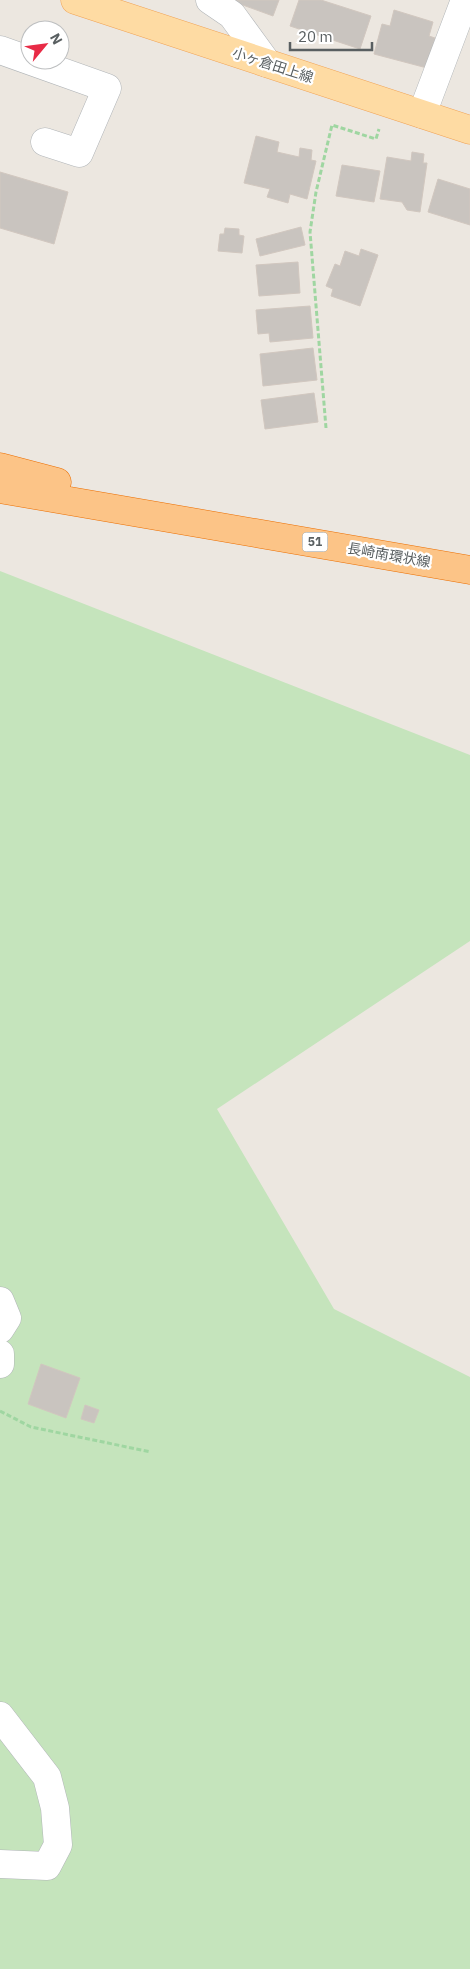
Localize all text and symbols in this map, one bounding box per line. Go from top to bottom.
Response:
north arrow [20,20,70,70]
scale bar [290,20,372,52]
text: 20 m [298,27,333,46]
text: N [46,30,67,47]
street label: 小ヶ倉田上線 [230,43,316,87]
road number: 51 [302,532,328,552]
street label: 長崎南環状線 [346,539,432,571]

